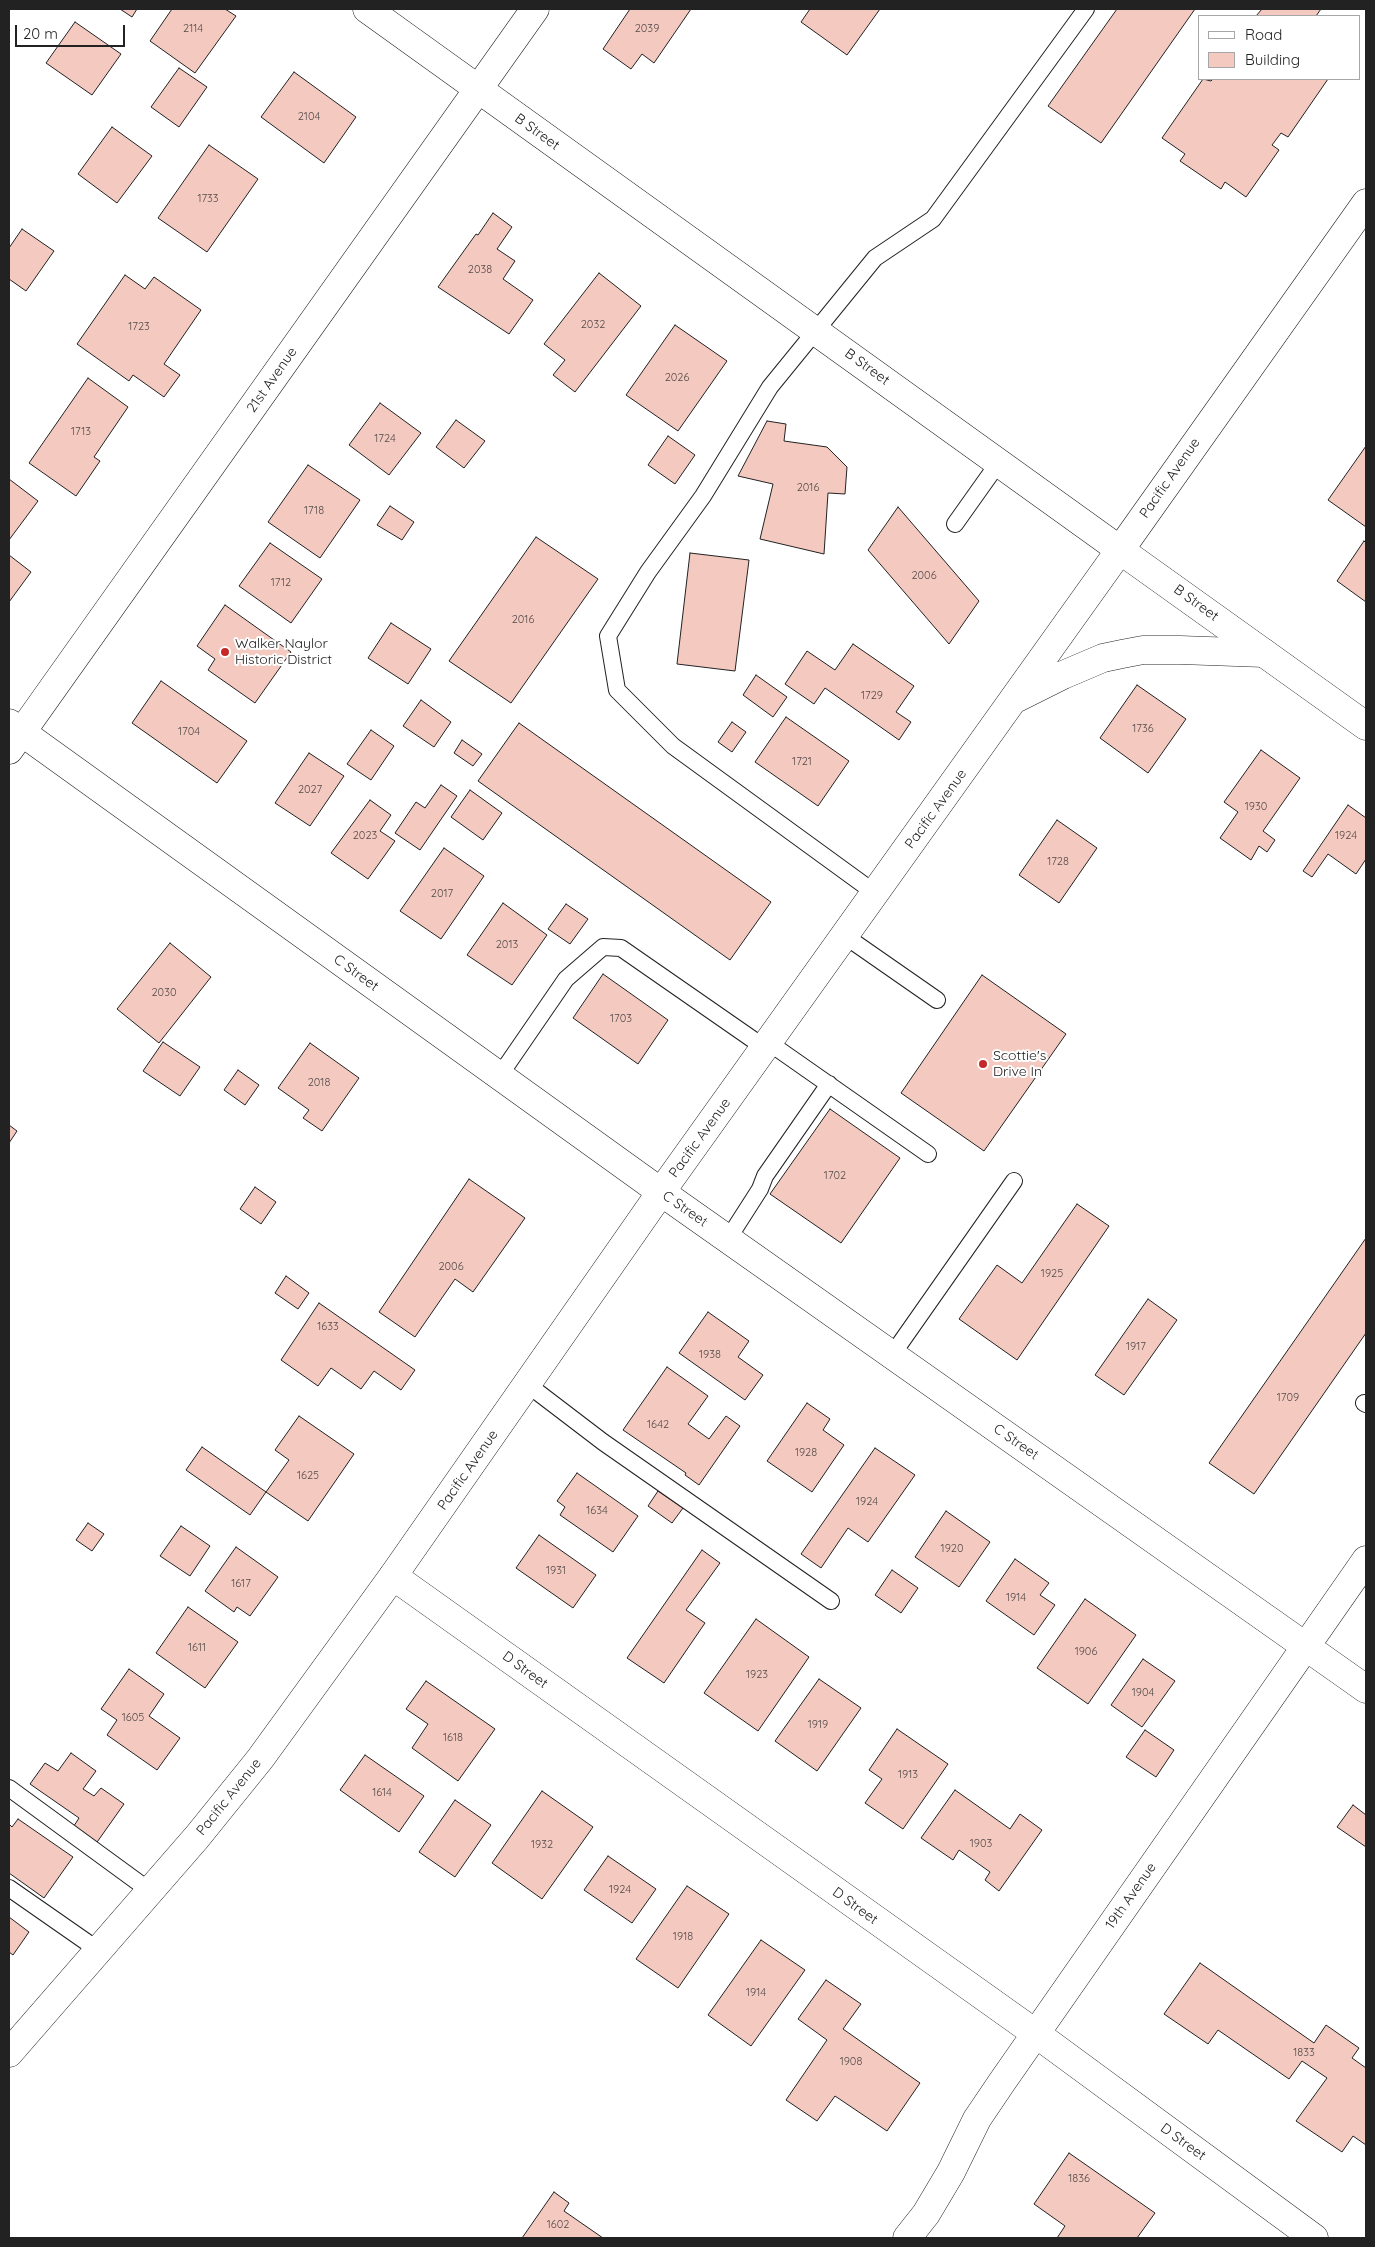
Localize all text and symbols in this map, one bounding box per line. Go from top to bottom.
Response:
scale bar [18,15,128,47]
legend [1198,15,1360,80]
house number: 2114 [183,22,203,36]
house number: 2039 [635,22,659,36]
text: 20 m [23,24,58,43]
text: Road [1245,25,1282,44]
text: Building [1245,50,1300,69]
house number: 2104 [298,110,320,124]
street label: B Street [511,110,563,154]
house number: 1733 [197,192,219,206]
house number: 2038 [468,263,492,277]
house number: 2032 [581,318,605,332]
house number: 1723 [128,320,150,334]
street label: 21st Avenue [243,344,301,416]
street label: B Street [841,345,893,389]
house number: 2026 [665,371,689,385]
house number: 1713 [71,425,91,439]
house number: 1724 [374,432,396,446]
street label: Pacific Avenue [1136,435,1204,521]
house number: 2016 [797,481,819,495]
house number: 1718 [304,504,324,518]
house number: 2006 [911,569,937,583]
house number: 1712 [271,576,291,590]
street label: B Street [1170,581,1222,625]
house number: 2016 [512,613,534,627]
place label: Walker Naylor Historic District [235,636,332,669]
marker: Walker Naylor Historic District [219,646,231,658]
house number: 1729 [861,689,883,703]
house number: 1736 [1132,722,1154,736]
house number: 1704 [178,725,200,739]
house number: 1721 [792,755,812,769]
street label: Pacific Avenue [902,766,970,852]
house number: 2027 [298,783,322,797]
house number: 1930 [1245,800,1267,814]
house number: 2023 [353,829,377,843]
house number: 1924 [1335,829,1357,843]
house number: 1728 [1047,855,1069,869]
house number: 2017 [431,887,453,901]
house number: 2013 [496,938,518,952]
street label: C Street [330,951,382,995]
house number: 2030 [152,986,176,1000]
house number: 1703 [610,1012,632,1026]
place label: Scottie's Drive In [993,1048,1046,1080]
marker: Scottie's Drive In [977,1058,989,1070]
house number: 2018 [308,1076,330,1090]
street label: Pacific Avenue [666,1095,734,1181]
house number: 1702 [824,1169,846,1183]
street label: C Street [659,1187,711,1231]
house number: 2006 [438,1260,464,1274]
house number: 1925 [1041,1267,1063,1281]
house number: 1633 [317,1320,339,1334]
house number: 1917 [1126,1340,1146,1354]
house number: 1938 [699,1348,721,1362]
house number: 1709 [1277,1391,1299,1405]
house number: 1642 [647,1418,669,1432]
street label: C Street [990,1420,1042,1464]
street label: Pacific Avenue [434,1427,502,1513]
house number: 1928 [795,1446,817,1460]
house number: 1625 [297,1469,319,1483]
house number: 1924 [856,1495,878,1509]
house number: 1634 [586,1504,608,1518]
house number: 1920 [941,1542,963,1556]
house number: 1931 [546,1564,566,1578]
house number: 1617 [231,1577,251,1591]
house number: 1914 [1006,1591,1026,1605]
house number: 1611 [188,1641,206,1655]
house number: 1906 [1075,1645,1097,1659]
street label: D Street [499,1648,551,1692]
house number: 1923 [746,1668,768,1682]
house number: 1904 [1132,1686,1154,1700]
house number: 1605 [122,1711,144,1725]
house number: 1919 [808,1718,828,1732]
house number: 1618 [443,1731,463,1745]
street label: Pacific Avenue [193,1755,265,1839]
house number: 1913 [898,1768,918,1782]
house number: 1614 [372,1786,392,1800]
house number: 1903 [970,1837,992,1851]
house number: 1932 [531,1838,553,1852]
street label: 19th Avenue [1102,1859,1160,1933]
house number: 1924 [609,1883,631,1897]
street label: D Street [829,1884,881,1928]
house number: 1918 [673,1930,693,1944]
house number: 1914 [746,1986,766,2000]
house number: 1833 [1293,2046,1315,2060]
house number: 1908 [840,2055,862,2069]
street label: D Street [1157,2120,1209,2164]
house number: 1836 [1068,2172,1090,2186]
house number: 1602 [547,2218,569,2232]

